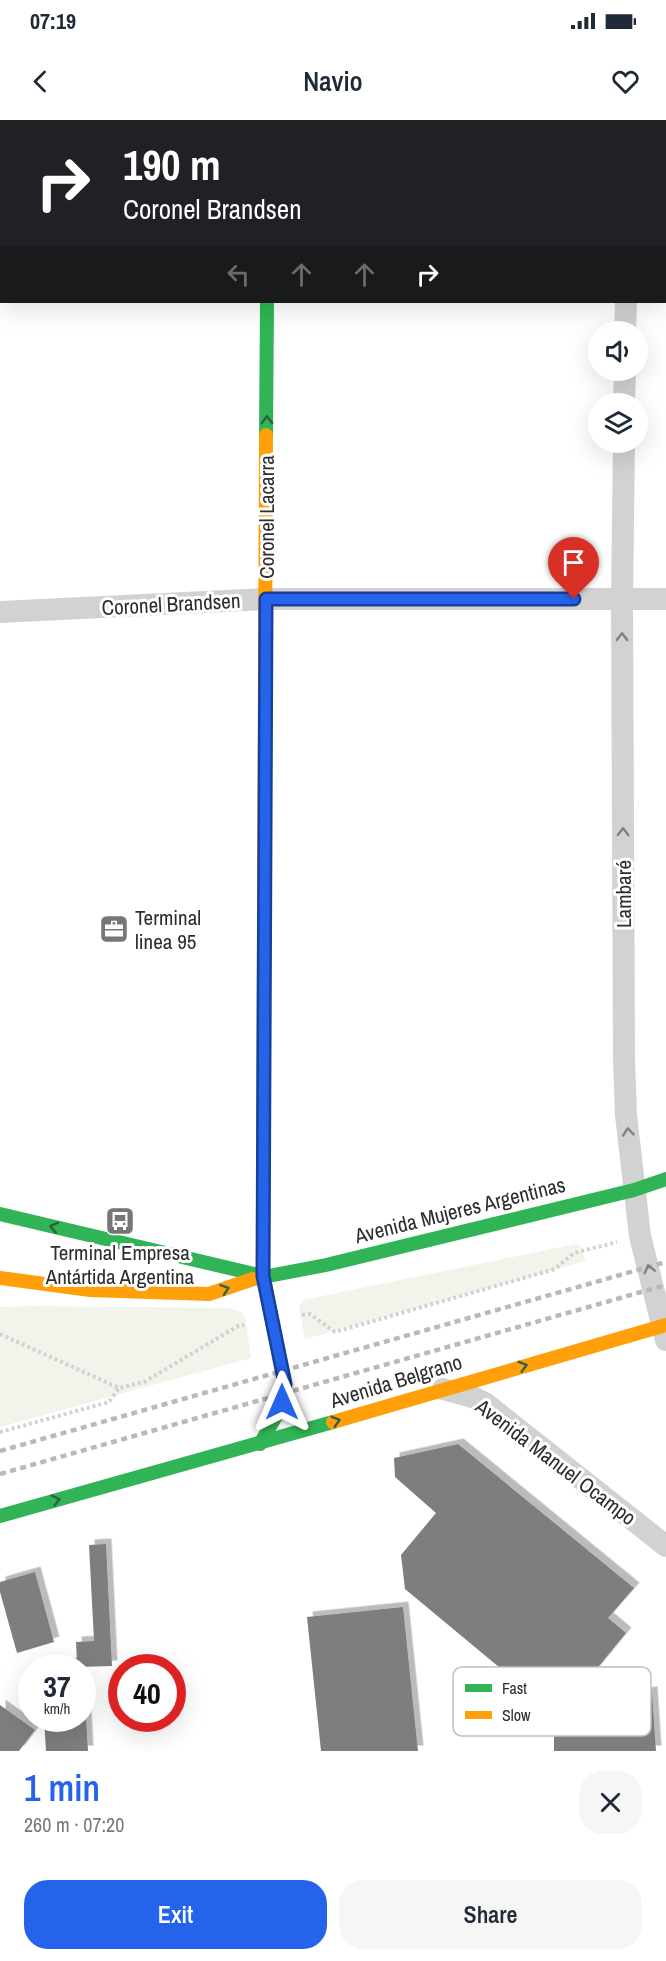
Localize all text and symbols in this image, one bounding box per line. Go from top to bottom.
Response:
text: 07:19 [30,6,76,36]
text: Navio [303,63,363,99]
icon: back [24,65,57,98]
icon: heart [609,65,642,98]
text: 190 m [123,137,221,193]
icon: right [24,144,102,222]
text: Coronel Brandsen [123,191,301,227]
icon: left [222,258,255,291]
icon: ahead [285,258,318,291]
icon: ahead [348,258,381,291]
icon: right [411,258,444,291]
map controls [588,321,648,453]
button: sound [588,321,648,381]
button: layers [588,393,648,453]
one-way arrow [261,415,273,424]
street label: Coronel Lacarra [252,455,281,579]
pin [548,537,599,599]
icon: arrive [557,546,590,579]
street label: Coronel Brandsen [101,586,241,622]
one-way arrow [616,632,628,641]
one-way arrow [617,827,629,836]
street label: Lambaré [609,860,638,928]
place label: Terminal linea 95 [135,903,201,956]
office icon: Terminal linea 95 [98,913,130,945]
one-way arrow [622,1127,635,1136]
street label: Avenida Mujeres Argentinas [351,1170,568,1250]
bus stop icon: Terminal Empresa Antártida Argentina [104,1205,136,1237]
one-way arrow [50,1221,60,1234]
place label: Terminal Empresa Antártida Argentina [45,1238,195,1291]
one-way arrow [643,1264,656,1274]
one-way arrow [219,1284,230,1297]
street label: Avenida Belgrano [325,1347,466,1415]
one-way arrow [518,1360,528,1373]
position arrow [250,1370,314,1434]
street label: Avenida Manuel Ocampo [469,1391,642,1532]
one-way arrow [330,1416,341,1428]
one-way arrow [51,1495,61,1507]
speed limit sign: 40 [108,1654,186,1732]
text: 37 [43,1666,71,1706]
legend [453,1667,651,1736]
text: Fast [502,1677,527,1699]
text: km/h [44,1698,70,1719]
text: Slow [502,1704,531,1726]
text: 1 min [24,1764,100,1812]
button: close [579,1771,642,1834]
text: 260 m · 07:20 [24,1811,124,1838]
button: Exit [24,1880,327,1949]
button: Share [339,1880,642,1949]

